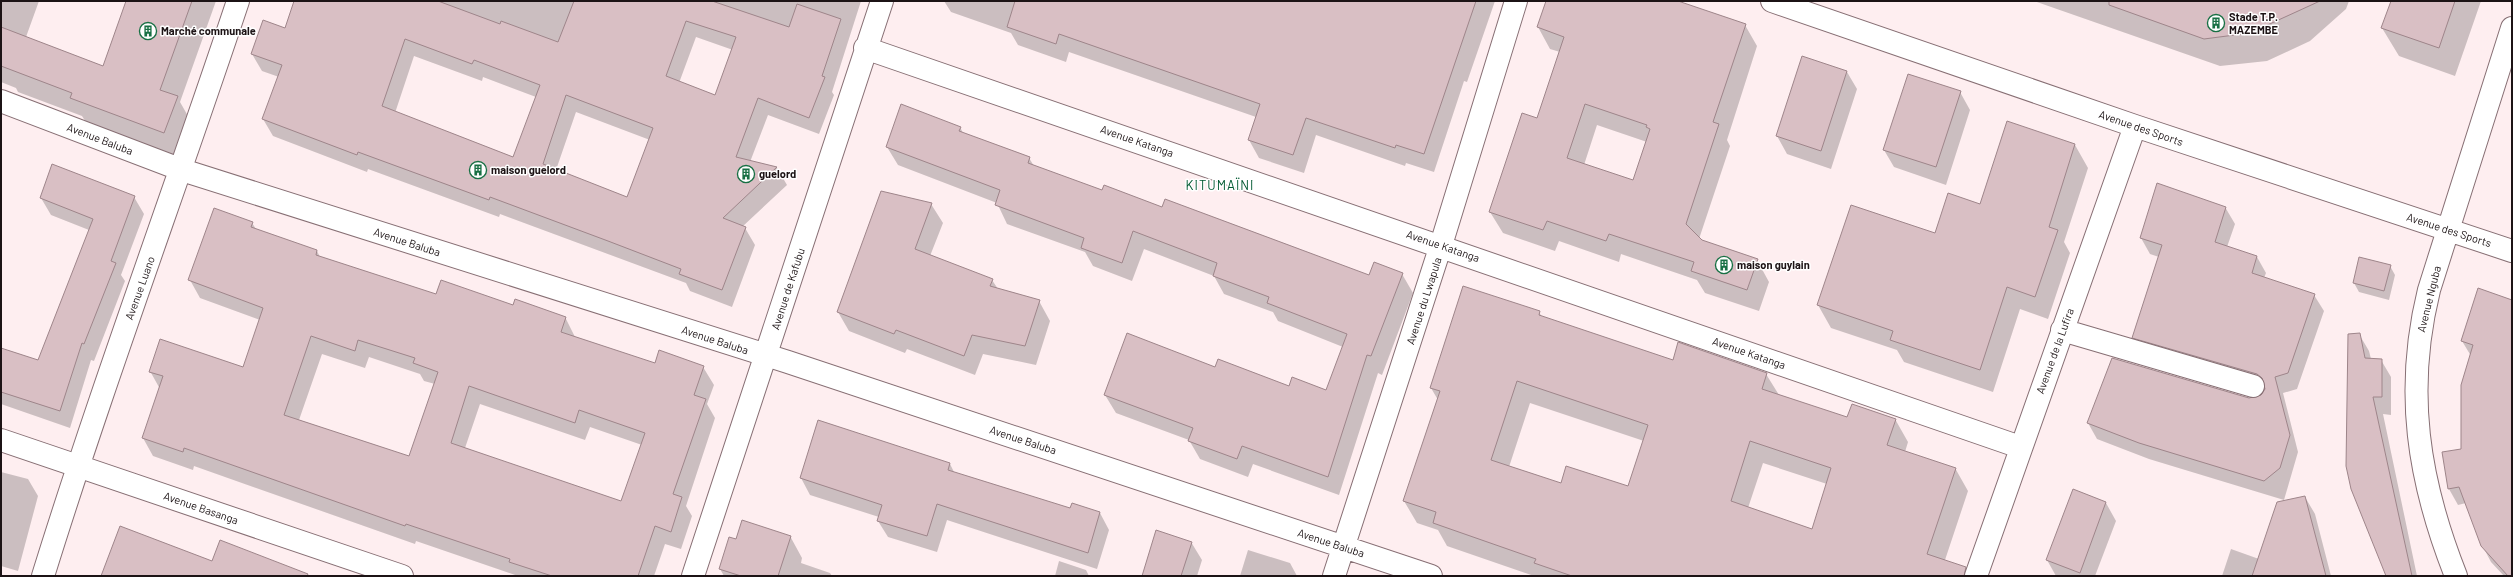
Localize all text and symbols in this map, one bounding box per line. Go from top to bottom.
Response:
place label: Stade T.P. MAZEMBE [2229,10,2279,36]
building icon: Stade T.P. MAZEMBE [2206,13,2226,33]
building icon: Marché communale [138,21,158,41]
place label: Marché communale [161,24,256,37]
street label: Avenue des Sports [2097,107,2185,148]
street label: Avenue Baluba [65,120,135,157]
street label: Avenue Katanga [1099,122,1175,159]
building icon: maison guelord [468,160,488,180]
place label: maison guelord [491,163,566,176]
building icon: guelord [736,164,756,184]
place label: guelord [759,167,796,180]
district label: KITUMAÏNI [1186,177,1254,193]
street label: Avenue des Sports [2405,210,2493,249]
street label: Avenue Baluba [372,225,442,258]
street label: Avenue Katanga [1405,227,1481,264]
street label: Avenue de Kafubu [768,246,807,331]
street label: Avenue Luano [122,254,157,321]
building icon: maison guylain [1714,255,1734,275]
street label: Avenue du Lwapula [1403,256,1444,346]
place label: maison guylain [1737,258,1810,271]
street label: Avenue Nguba [2414,264,2443,333]
street label: Avenue de la Lufira [2033,306,2076,395]
street label: Avenue Baluba [680,323,750,356]
street label: Avenue Katanga [1711,334,1787,371]
street label: Avenue Baluba [988,423,1058,456]
street label: Avenue Basanga [162,489,240,526]
street label: Avenue Baluba [1296,526,1366,559]

